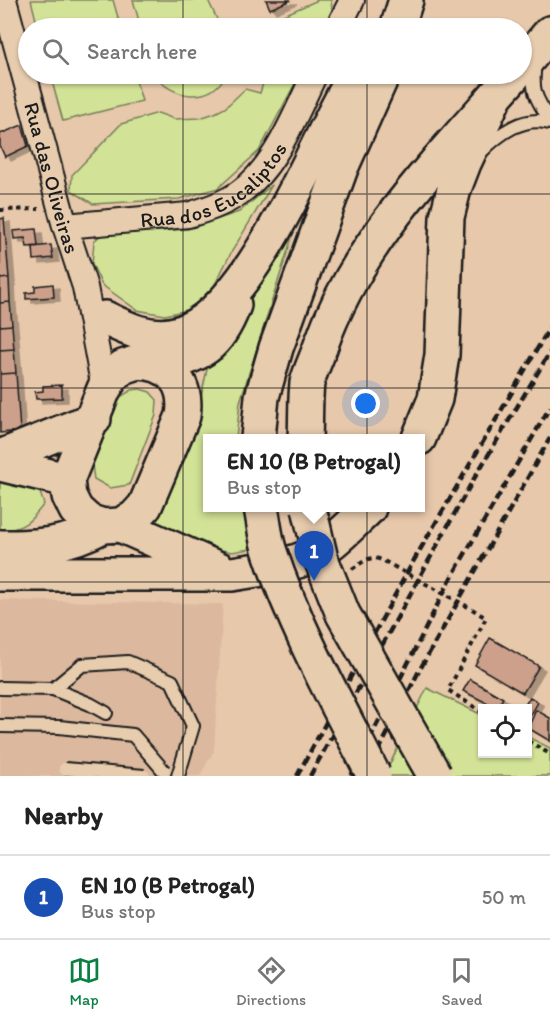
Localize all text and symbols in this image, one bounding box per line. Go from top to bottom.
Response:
search box [18,18,532,84]
icon: search [39,35,72,68]
text: Search here [87,38,197,65]
street label: Rua das Oliveiras [20,99,86,256]
street label: Rua dos Eucaliptos [139,137,292,232]
your location [351,389,380,418]
popup [203,434,425,512]
text: EN 10 (B Petrogal) [227,448,401,475]
text: Bus stop [227,475,302,499]
pin: 1 [294,532,334,581]
map controls [478,704,532,758]
button: locate [478,704,532,758]
text: Nearby [24,799,103,831]
text: EN 10 (B Petrogal) [81,872,255,899]
text: 1 [39,885,48,909]
text: 50 m [482,885,526,909]
text: Bus stop [81,899,156,923]
tab: Map [68,954,101,1009]
tab: Directions [236,954,306,1009]
tab: Saved [442,954,482,1009]

